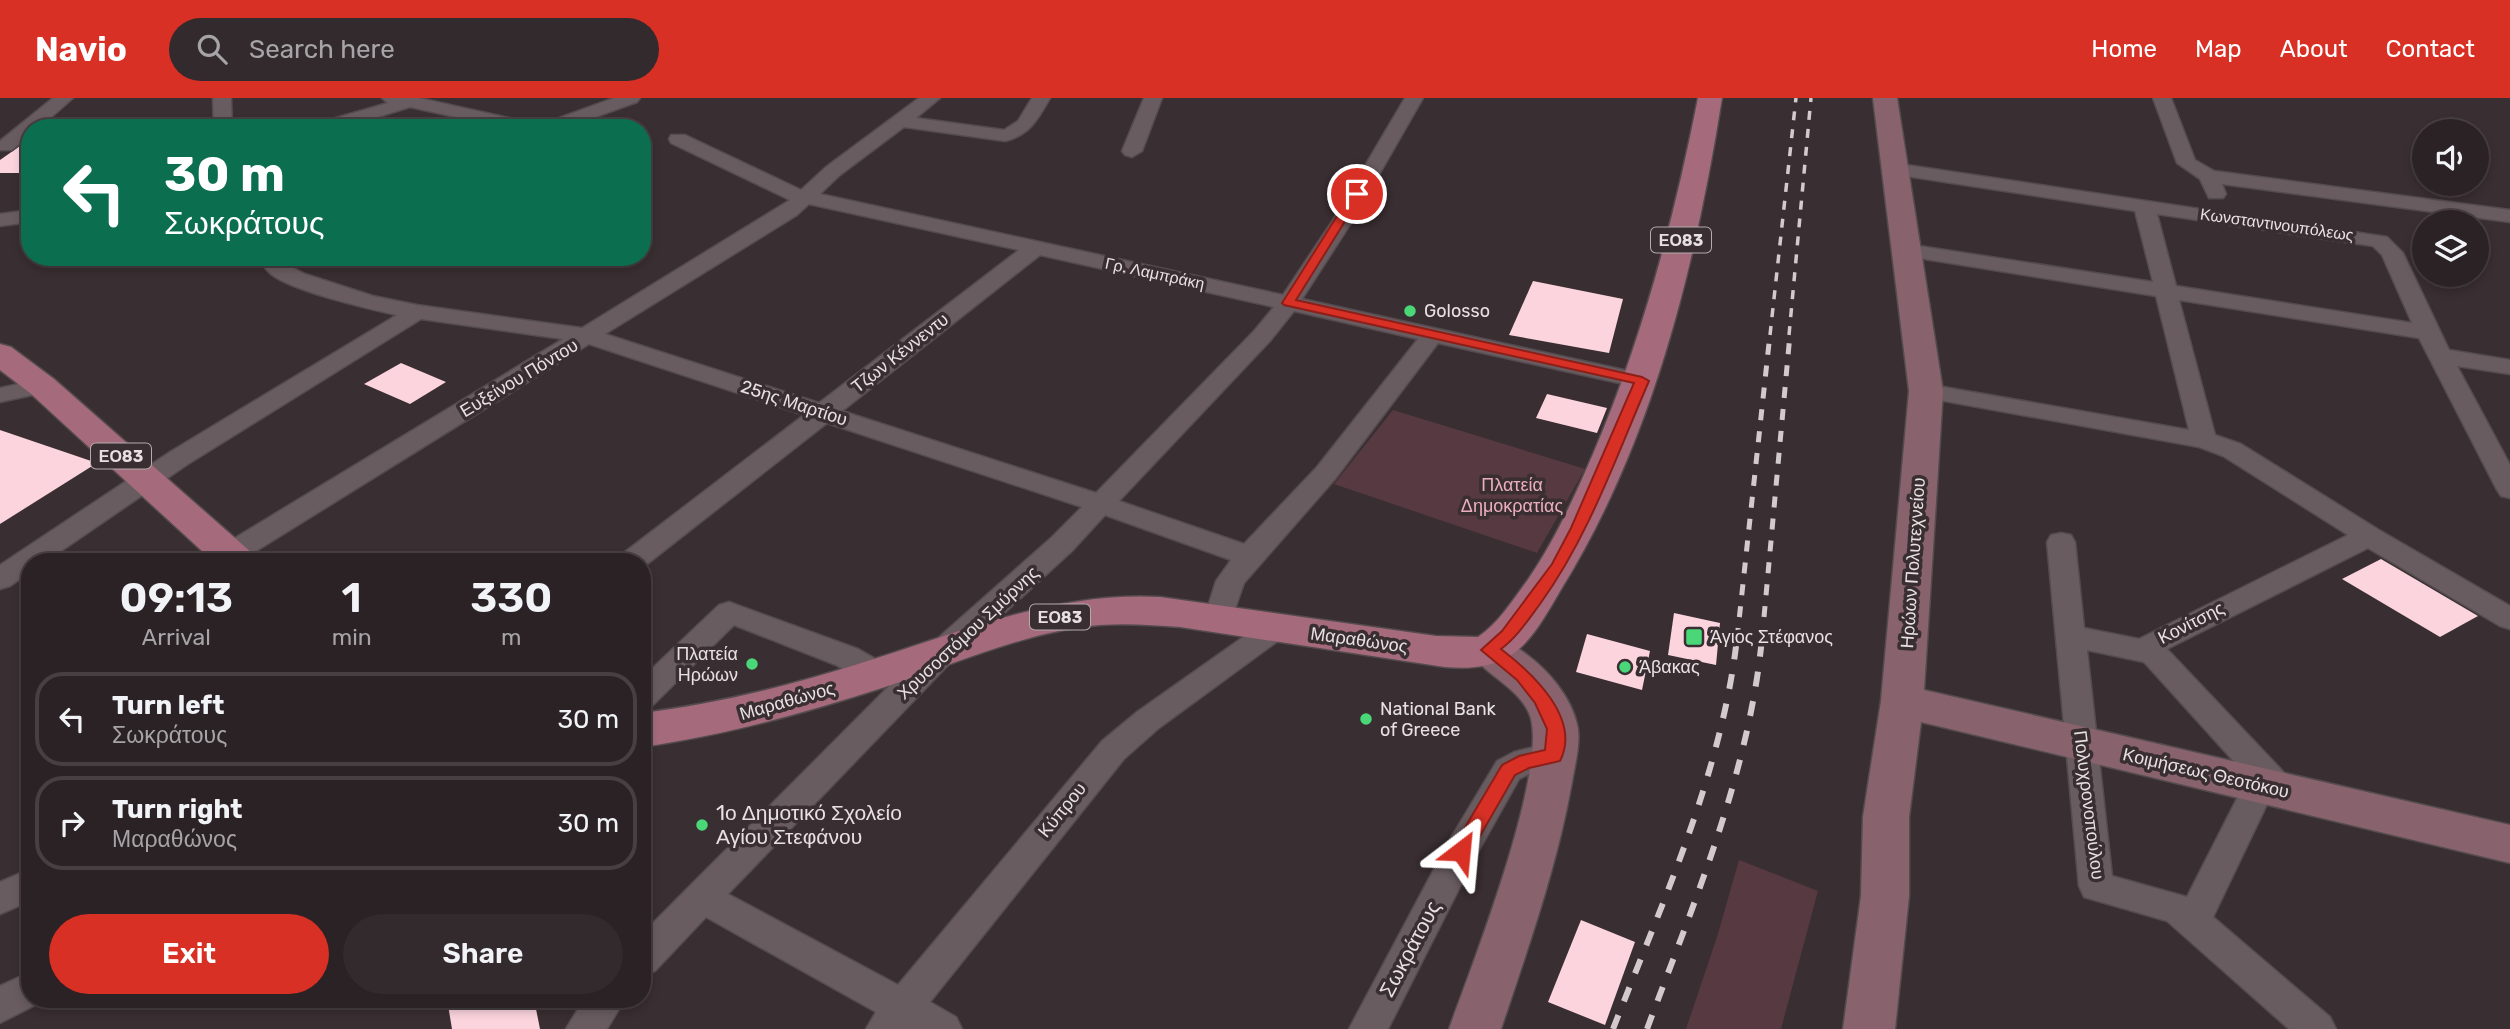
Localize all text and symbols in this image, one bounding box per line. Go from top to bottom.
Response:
search box [169,18,659,81]
text: Navio [35,30,127,69]
icon: search [193,30,231,68]
text: Search here [249,34,395,65]
text: Home [2091,35,2157,63]
text: Map [2195,35,2242,63]
text: About [2280,35,2348,63]
text: Contact [2386,35,2475,63]
map controls [2412,119,2489,287]
button: sound [2412,119,2489,196]
text: 30 m [164,145,285,203]
icon: left [49,147,140,238]
pin [1327,164,1387,224]
icon: arrive [1338,175,1376,213]
text: Σωκράτους [164,204,324,242]
street label: Κωνσταντινουπόλεως [2199,204,2355,245]
button: layers [2412,210,2489,287]
road number: ΕΟ83 [1651,228,1711,252]
street label: Γρ. Λαμπράκη [1103,254,1206,293]
place label: Golosso [1424,300,1490,322]
marker: Golosso [1402,303,1418,319]
street label: Τζων Κέννεντυ [847,308,953,398]
street label: Ευξείνου Πόντου [456,334,582,422]
street label: 25ης Μαρτίου [738,375,850,431]
road number: ΕΟ83 [91,444,151,468]
park label: Πλατεία Δημοκρατίας [1461,474,1563,517]
street label: Ηρώων Πολυτεχνείου [1896,477,1930,649]
street label: Χρυσοστόμου Σμύρνης [893,562,1044,704]
text: 09:13 [120,573,233,623]
text: 1 [342,573,362,623]
text: 330 [470,573,552,623]
street label: Κονίτσης [2154,597,2228,649]
road number: ΕΟ83 [1030,604,1090,630]
street label: Μαραθώνος [1309,622,1409,658]
text: Arrival [142,623,211,651]
text: min [332,623,372,651]
text: m [501,623,522,651]
place label: Άγιος Στέφανος [1710,626,1833,648]
marker: Άγιος Στέφανος [1684,627,1704,647]
place label: Πλατεία Ηρώων [676,643,738,686]
marker: Πλατεία Ηρώων [744,656,760,672]
place label: Άβακας [1639,656,1700,678]
marker: Άβακας [1617,659,1633,675]
street label: Μαραθώνος [737,677,837,725]
text: Turn left [112,690,224,721]
place label: National Bank of Greece [1380,698,1497,741]
icon: left [53,700,91,738]
text: 30 m [557,704,619,735]
marker: National Bank of Greece [1358,711,1374,727]
text: Σωκράτους [112,721,227,749]
street label: Πολυχρονοπούλου [2069,729,2109,881]
street label: Κοιμήσεως Θεοτόκου [2121,743,2291,803]
street label: Κύπρου [1033,778,1091,842]
text: Turn right [112,794,242,825]
place label: 1ο Δημοτικό Σχολείο Αγίου Στεφάνου [716,800,902,849]
icon: right [53,804,91,842]
text: 30 m [557,808,619,839]
position arrow [1424,814,1498,888]
marker: 1ο Δημοτικό Σχολείο Αγίου Στεφάνου [694,817,710,833]
text: Μαραθώνος [112,825,237,853]
street label: Σωκράτους [1374,896,1445,1001]
button: Exit [49,914,329,994]
button: Share [343,914,623,994]

